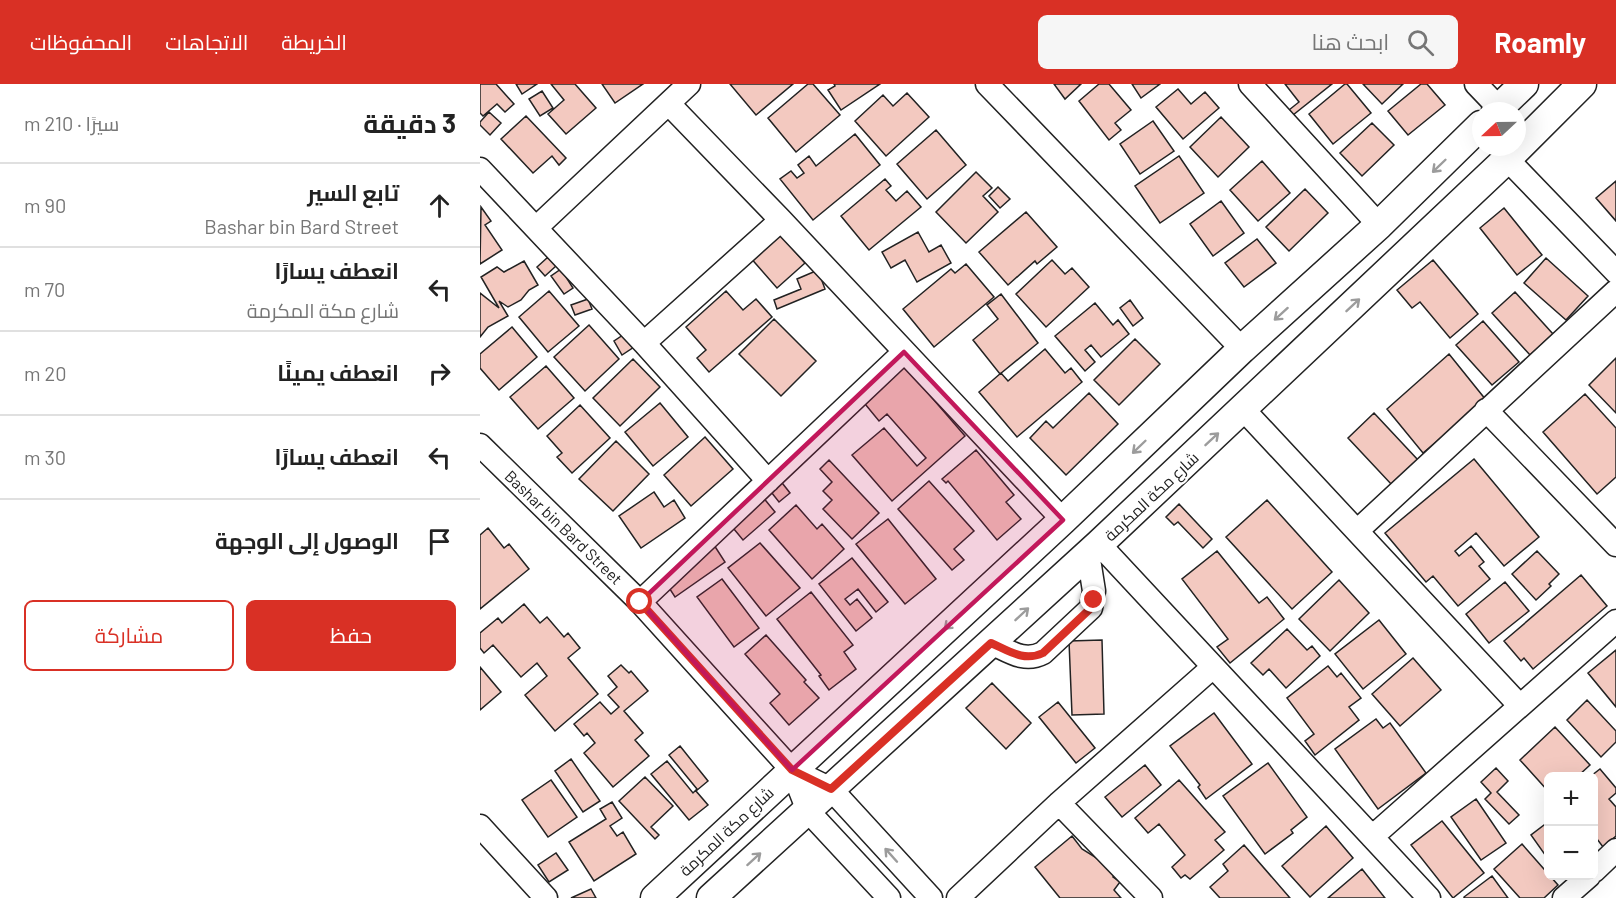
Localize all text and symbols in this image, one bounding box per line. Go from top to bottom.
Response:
search box [1038,15,1458,69]
text: Roamly [1494,25,1586,59]
icon: search [1404,26,1437,59]
text: ابحث هنا [1311,28,1389,54]
text: المحفوظات [30,29,132,54]
text: الاتجاهات [165,29,248,54]
text: الخريطة [281,29,347,54]
north arrow [1472,102,1526,156]
text: 3 دقيقة [363,107,456,138]
text: سيرًا · 210 m [24,111,119,135]
one-way arrow [1432,159,1447,173]
text: تابع السير [307,179,399,205]
icon: ahead [423,189,456,222]
text: 90 m [24,193,66,217]
text: Bashar bin Bard Street [204,214,399,238]
text: انعطف يسارًا [275,257,399,283]
icon: left [423,273,456,306]
text: 70 m [24,277,65,301]
one-way arrow [1346,297,1361,312]
text: شارع مكة المكرمة [247,298,399,322]
one-way arrow [1274,307,1289,321]
icon: right [423,357,456,390]
text: انعطف يمينًا [277,359,399,385]
text: 20 m [24,361,67,385]
one-way arrow [1204,431,1219,446]
one-way arrow [1132,440,1147,454]
icon: left [423,441,456,474]
text: انعطف يسارًا [275,443,399,469]
text: 30 m [24,445,66,469]
street label: شارع مكة المكرمة [1100,448,1204,547]
street label: Bashar bin Bard Street [501,466,627,588]
icon: arrive [423,525,456,558]
text: الوصول إلى الوجهة [215,527,399,553]
route end [1080,586,1106,612]
route start [626,588,652,614]
button: مشاركة [24,600,234,671]
button: حفظ [246,600,456,671]
one-way arrow [1015,607,1030,621]
one-way arrow [943,616,958,630]
map controls [1544,772,1598,880]
button: + [1544,772,1598,826]
street label: شارع مكة المكرمة [675,783,779,882]
button: − [1544,826,1598,880]
one-way arrow [885,848,899,863]
one-way arrow [747,852,762,866]

